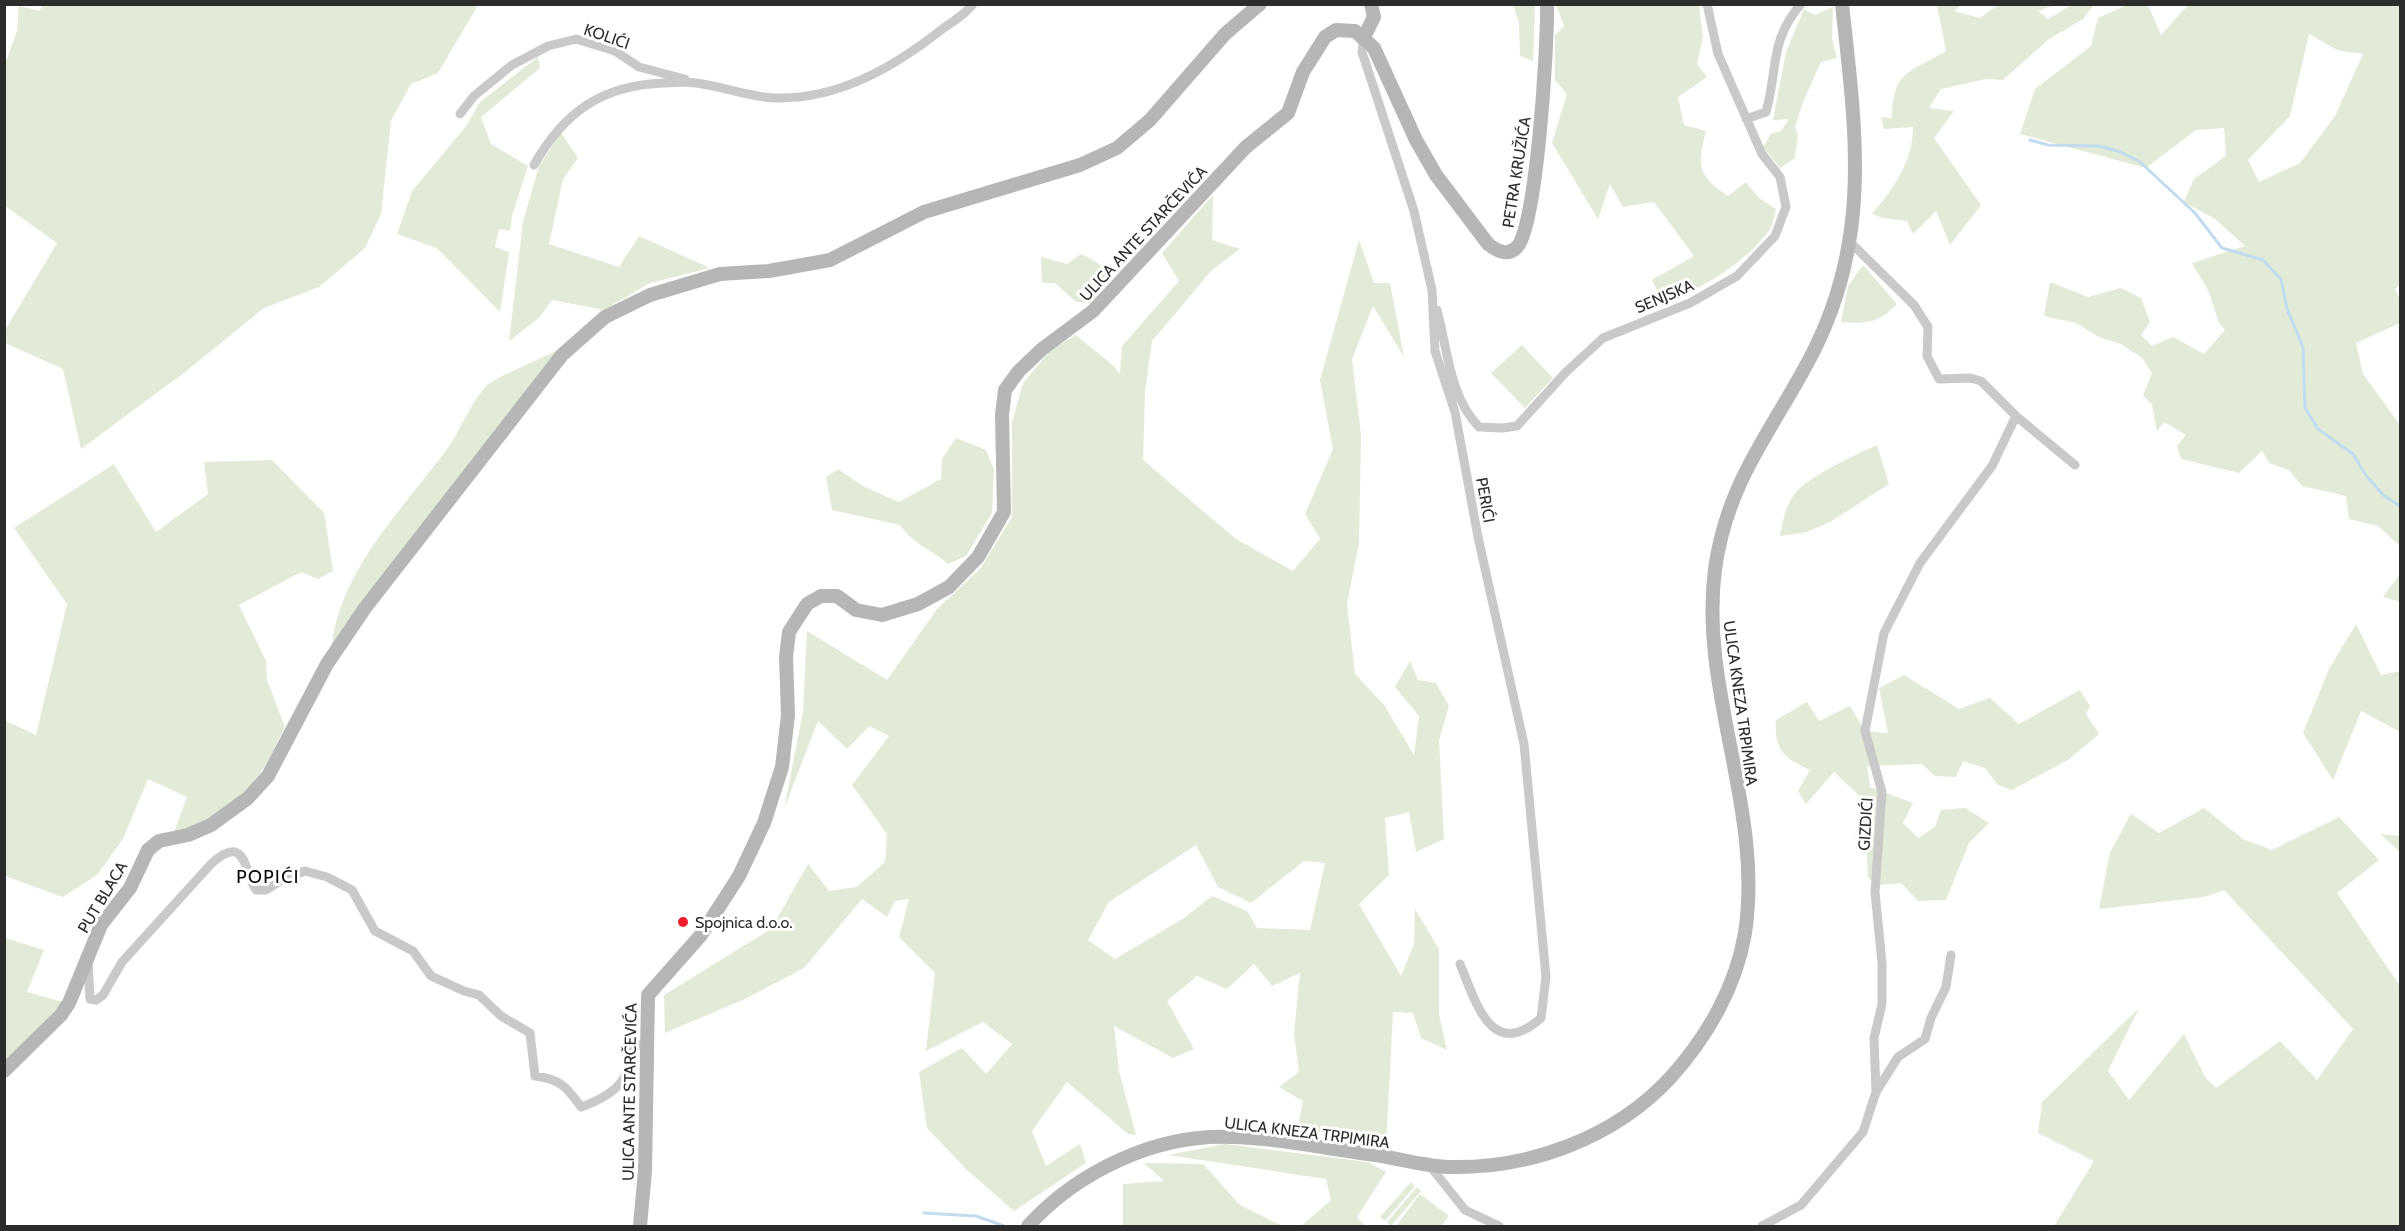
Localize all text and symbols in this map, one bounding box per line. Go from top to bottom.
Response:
street label: KOLIĆI [582,20,632,53]
street label: PETRA KRUŽIĆA [1498,115,1535,229]
street label: ULICA ANTE STARČEVIĆA [1076,162,1211,305]
street label: SENJSKA [1632,276,1696,317]
street label: PERIĆI [1472,476,1499,524]
street label: ULICA KNEZA TRPIMIRA [1720,619,1761,787]
street label: GIZDIĆI [1854,797,1877,851]
street label: PUT BLACA [74,858,131,936]
district label: POPIĆI [236,866,300,888]
place label: Spojnica d.o.o. [695,913,793,932]
marker: Spojnica d.o.o. [676,915,690,929]
street label: ULICA ANTE STARČEVIĆA [618,1003,641,1181]
street label: ULICA KNEZA TRPIMIRA [1223,1113,1391,1152]

